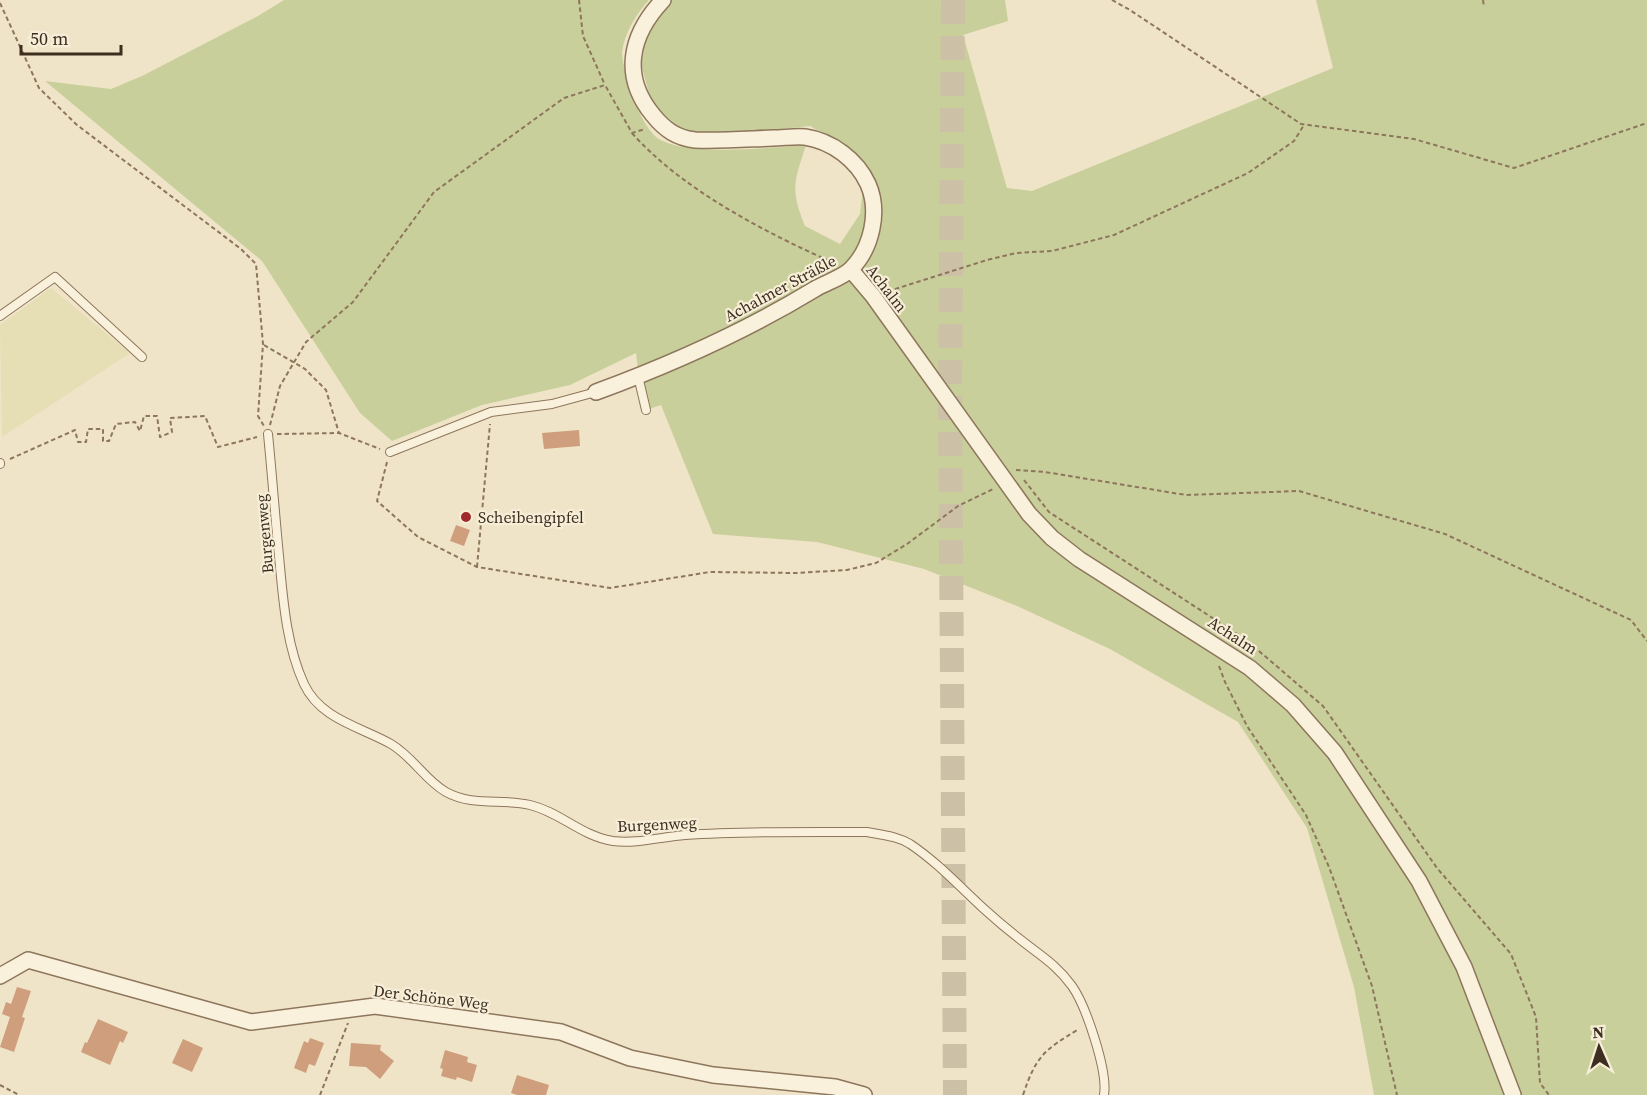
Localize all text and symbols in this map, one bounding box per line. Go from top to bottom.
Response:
scale bar [21,18,122,56]
text: 50 m [30,26,68,51]
street label: Achalmer Sträßle [720,249,840,327]
street label: Achalm [861,260,913,316]
street label: Burgenweg [250,493,278,575]
place label: Scheibengipfel [478,506,584,528]
marker: Scheibengipfel [459,510,473,524]
street label: Achalm [1204,611,1262,659]
street label: Burgenweg [617,811,697,837]
street label: Der Schöne Weg [372,979,490,1015]
north arrow [1569,1017,1629,1077]
text: N [1592,1021,1605,1043]

